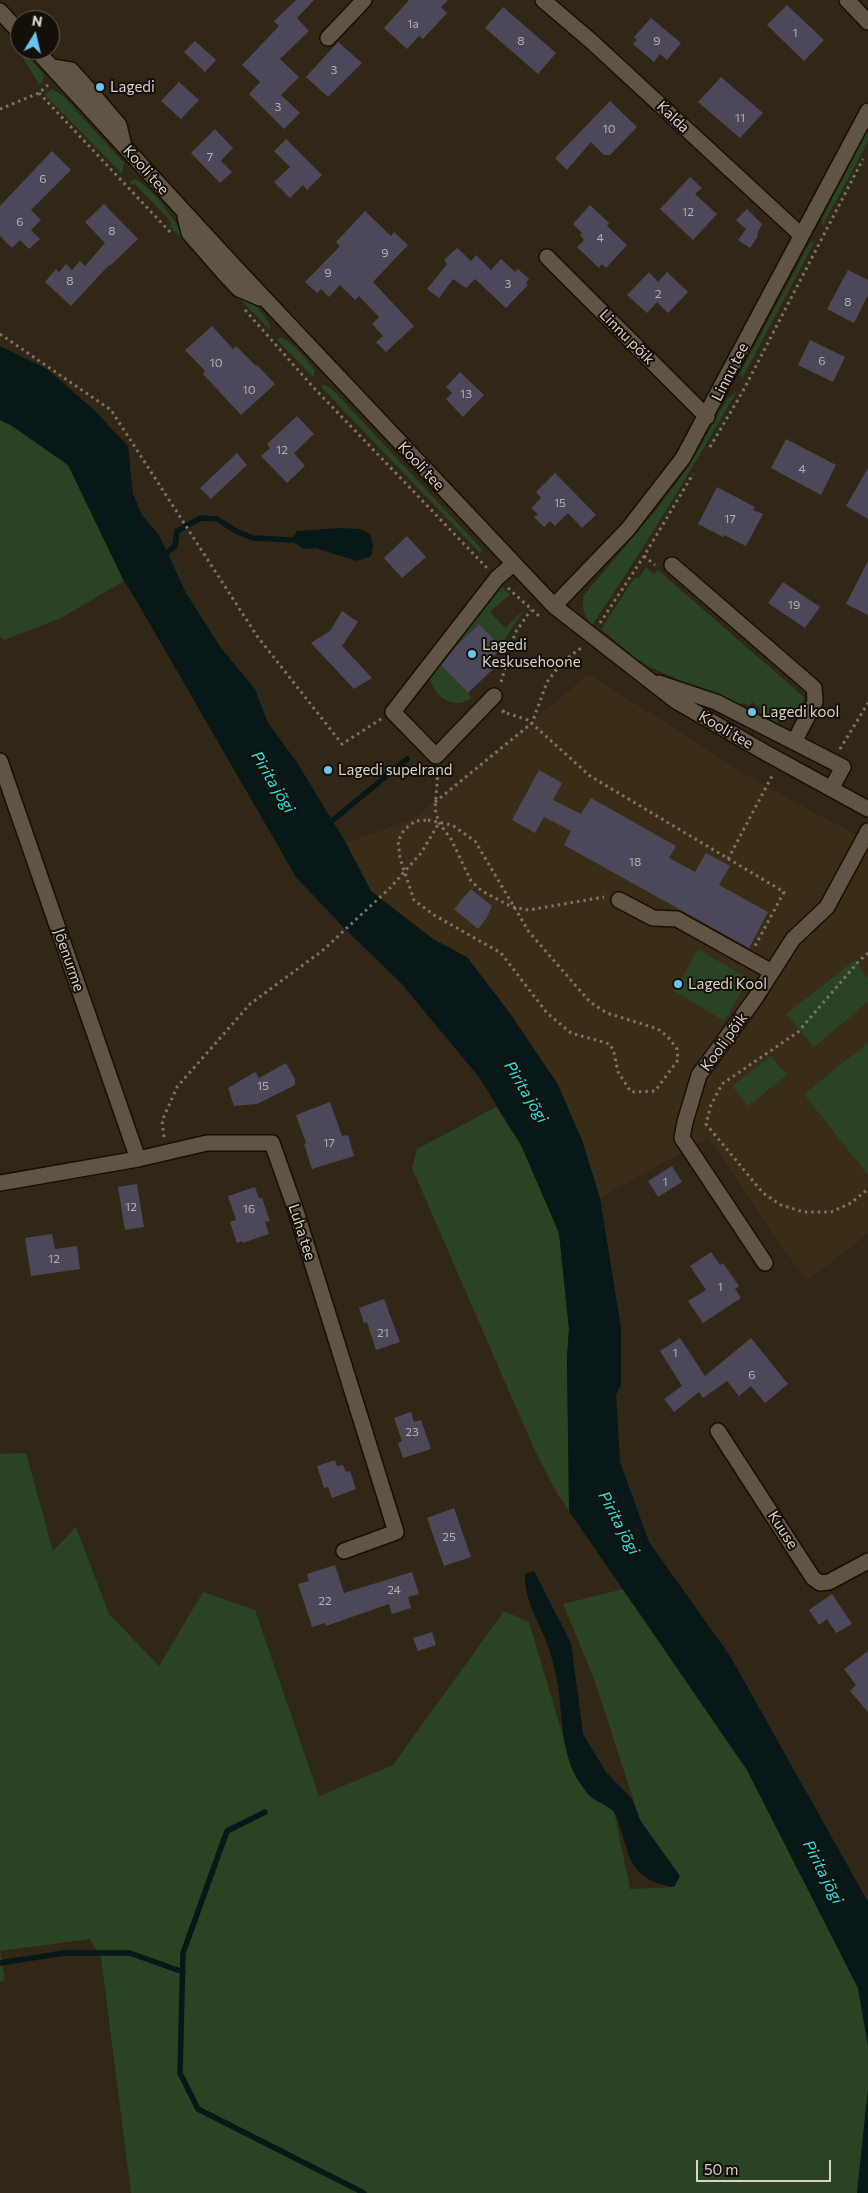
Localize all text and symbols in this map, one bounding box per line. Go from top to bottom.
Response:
north arrow [10,10,60,60]
text: N [31,11,44,30]
house number: 1a [407,17,419,31]
house number: 1 [792,26,798,40]
house number: 8 [517,34,525,48]
house number: 9 [653,34,661,48]
house number: 3 [331,63,337,77]
place label: Lagedi [110,78,155,96]
marker: Lagedi [94,81,106,93]
street label: Kalda [653,97,693,137]
house number: 3 [275,100,281,114]
house number: 11 [735,111,745,125]
house number: 10 [603,122,615,136]
street label: Kooli tee [119,142,173,198]
house number: 7 [207,150,213,164]
house number: 6 [39,172,47,186]
house number: 12 [682,205,694,219]
house number: 6 [16,215,24,229]
house number: 8 [108,224,116,238]
house number: 4 [596,231,604,245]
house number: 9 [381,246,389,260]
house number: 9 [324,266,332,280]
house number: 8 [66,274,74,288]
house number: 3 [505,277,511,291]
house number: 2 [655,287,661,301]
house number: 8 [844,295,852,309]
street label: Linnu põik [596,306,658,368]
street label: Linnu tee [708,340,752,404]
house number: 6 [818,354,826,368]
house number: 10 [210,356,222,370]
house number: 10 [243,383,255,397]
house number: 13 [460,387,472,401]
street label: Kooli tee [394,438,448,494]
house number: 12 [276,443,288,457]
house number: 4 [798,462,806,476]
house number: 15 [554,496,566,510]
house number: 17 [724,512,736,526]
house number: 19 [788,598,800,612]
place label: Lagedi Keskusehoone [482,636,581,671]
marker: Lagedi Keskusehoone [466,648,478,660]
place label: Lagedi kool [762,703,839,721]
marker: Lagedi kool [746,706,758,718]
street label: Kooli tee [696,707,756,753]
water label: Pirita jõgi [247,747,299,817]
place label: Lagedi supelrand [338,761,452,779]
marker: Lagedi supelrand [322,764,334,776]
house number: 18 [629,855,641,869]
street label: Jõenurme [50,926,88,994]
place label: Lagedi Kool [688,975,767,993]
marker: Lagedi Kool [672,978,684,990]
street label: Kooli põik [697,1009,751,1075]
water label: Pirita jõgi [500,1057,552,1127]
house number: 15 [257,1079,269,1093]
house number: 17 [323,1136,335,1150]
house number: 1 [662,1175,668,1189]
house number: 12 [125,1200,137,1214]
house number: 16 [243,1202,255,1216]
street label: Luha tee [284,1202,320,1262]
house number: 12 [48,1252,60,1266]
house number: 1 [717,1280,723,1294]
house number: 21 [377,1326,389,1340]
house number: 1 [672,1346,678,1360]
house number: 6 [748,1368,756,1382]
house number: 23 [405,1425,419,1439]
water label: Pirita jõgi [594,1488,644,1558]
street label: Kuuse [764,1508,802,1552]
house number: 25 [442,1530,456,1544]
house number: 24 [387,1583,401,1597]
house number: 22 [318,1594,332,1608]
water label: Pirita jõgi [799,1837,847,1907]
scale bar [698,2150,833,2182]
text: 50 m [704,2160,738,2178]

